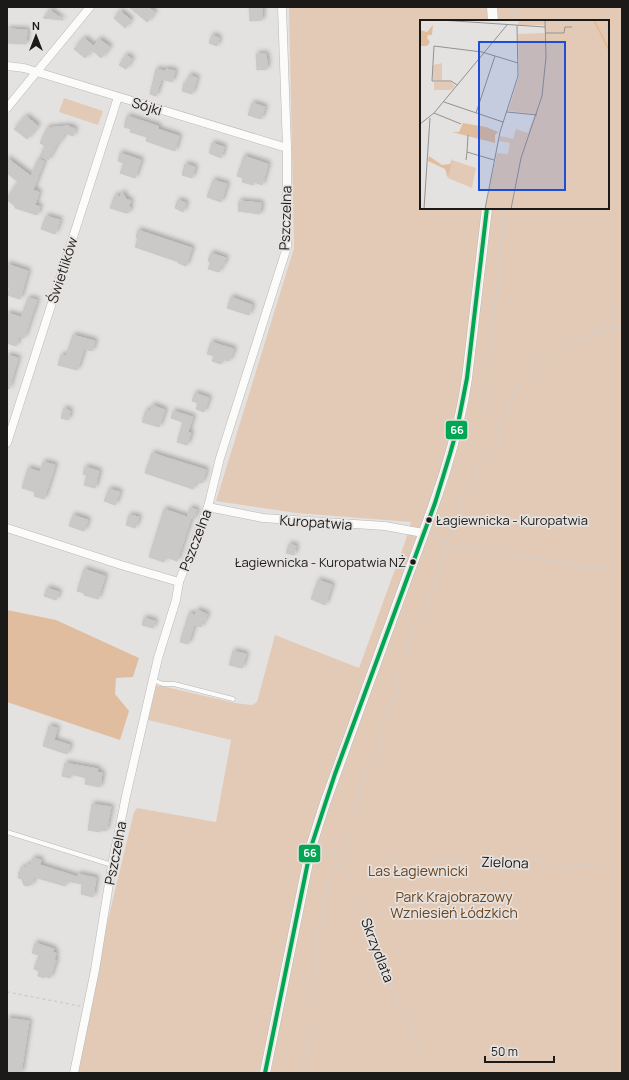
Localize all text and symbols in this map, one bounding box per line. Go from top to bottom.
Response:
north arrow [16,16,56,56]
text: N [32,18,40,33]
inset map [420,20,609,209]
street label: Sójki [130,92,164,120]
street label: Pszczelna [274,185,296,251]
street label: Świetlików [42,234,82,306]
line badge: 66 [445,420,468,440]
text: 66 [450,422,464,437]
street label: Pszczelna [175,506,215,574]
street label: Kuropatwia [279,510,353,534]
place label: Łagiewnicka - Kuropatwia [436,511,588,529]
marker: Łagiewnicka - Kuropatwia [424,515,434,525]
place label: Łagiewnicka - Kuropatwia NŻ [235,553,406,571]
marker: Łagiewnicka - Kuropatwia NŻ [408,557,418,567]
street label: Pszczelna [99,819,131,887]
line badge: 66 [298,844,321,863]
text: 66 [303,845,317,860]
street label: Zielona [481,852,529,872]
park label: Las Łagiewnicki [368,861,468,880]
park label: Park Krajobrazowy Wzniesień Łódzkich [390,887,518,922]
street label: Skrzydlata [357,915,399,985]
scale bar [485,1038,554,1064]
text: 50 m [491,1043,518,1060]

